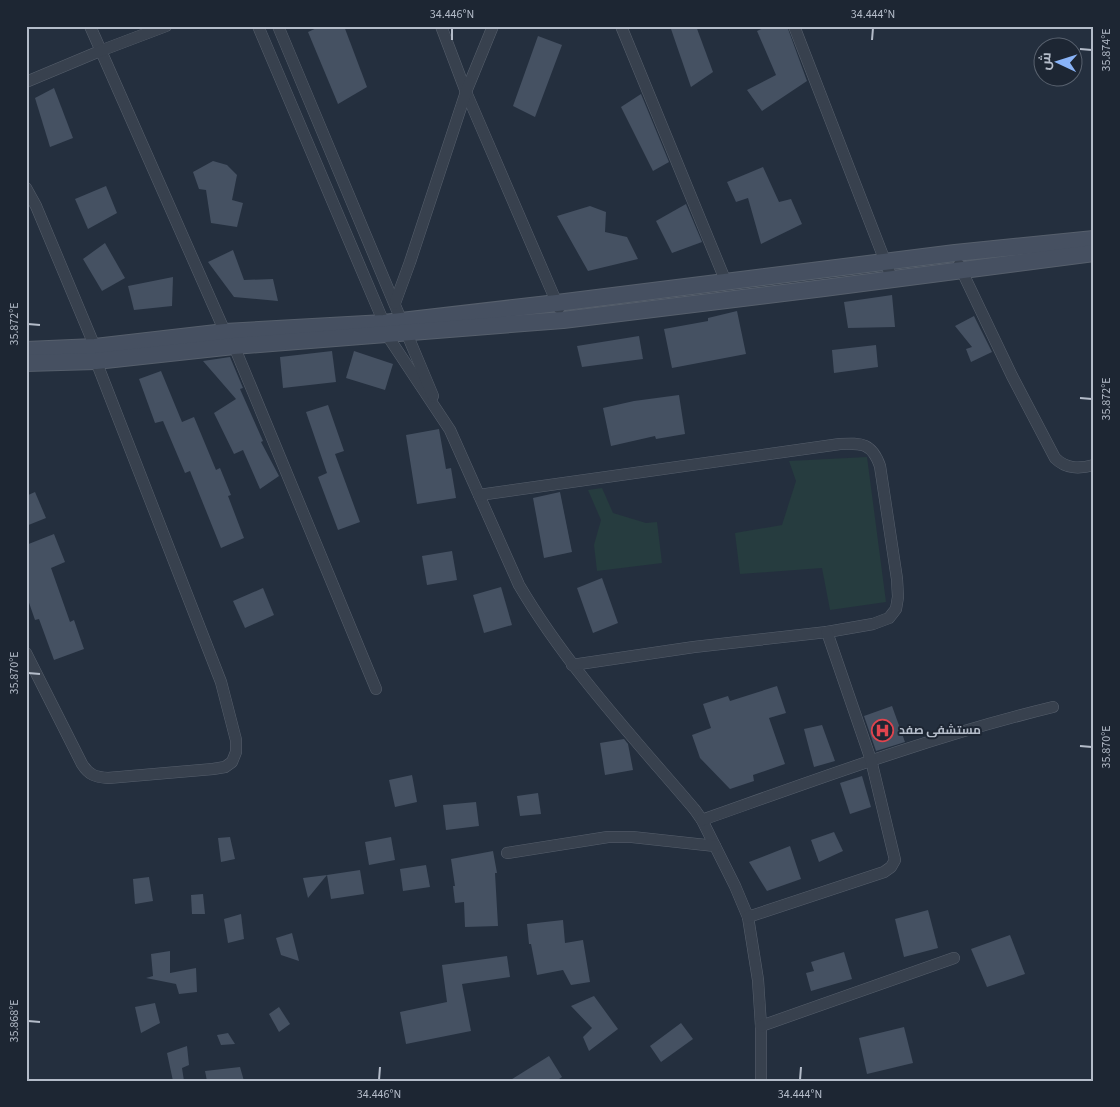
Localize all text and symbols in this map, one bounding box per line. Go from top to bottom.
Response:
text: 34.446°N [430,6,474,23]
text: 34.444°N [851,6,895,23]
text: 35.874°E [1098,28,1115,72]
north arrow [1032,38,1082,88]
text: ش [1035,51,1057,71]
text: 35.872°E [6,302,23,346]
text: 35.872°E [1098,377,1115,421]
text: 35.870°E [6,651,23,695]
hospital icon: مستشفى صفد [871,718,895,742]
place label: مستشفى صفد [899,722,981,739]
text: 35.870°E [1098,725,1115,769]
text: 35.868°E [6,999,23,1043]
text: 34.446°N [357,1086,401,1103]
text: 34.444°N [778,1086,822,1103]

